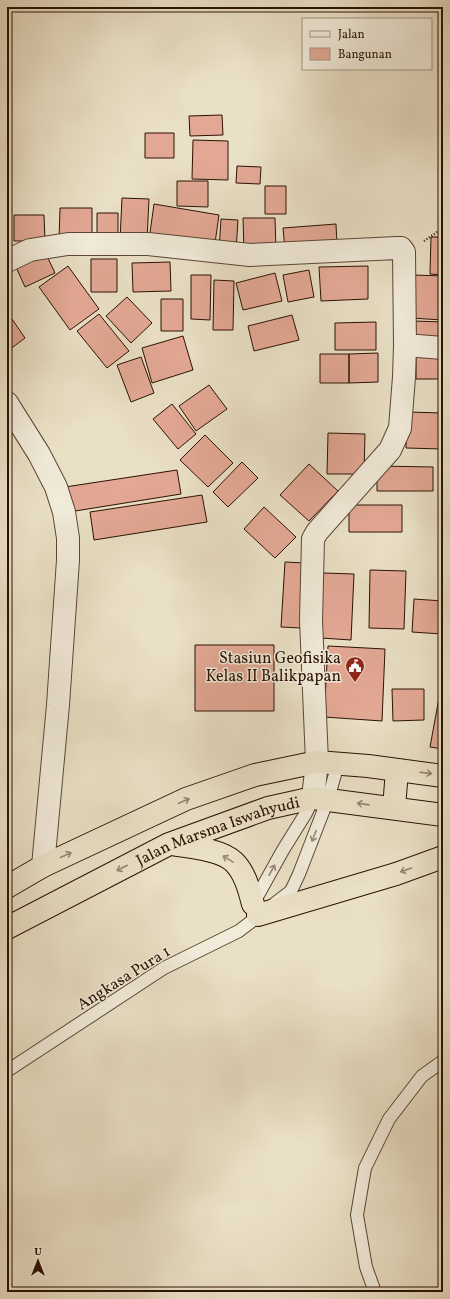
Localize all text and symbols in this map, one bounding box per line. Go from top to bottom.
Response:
legend [302,18,432,70]
text: Jalan [338,27,365,43]
text: Bangunan [338,47,392,63]
place label: Stasiun Geofisika Kelas II Balikpapan [206,648,341,688]
public building icon: Stasiun Geofisika Kelas II Balikpapan [344,655,366,683]
one-way arrow [419,769,432,777]
street label: Jalan Marsma Iswahyudi [133,792,302,872]
one-way arrow [178,796,190,804]
one-way arrow [357,800,370,808]
one-way arrow [310,829,318,841]
one-way arrow [60,851,72,858]
one-way arrow [223,855,234,863]
one-way arrow [269,864,276,876]
one-way arrow [116,865,128,873]
one-way arrow [400,867,413,874]
street label: Angkasa Pura 1 [73,941,175,1016]
north arrow [18,1241,58,1281]
text: U [34,1245,42,1260]

